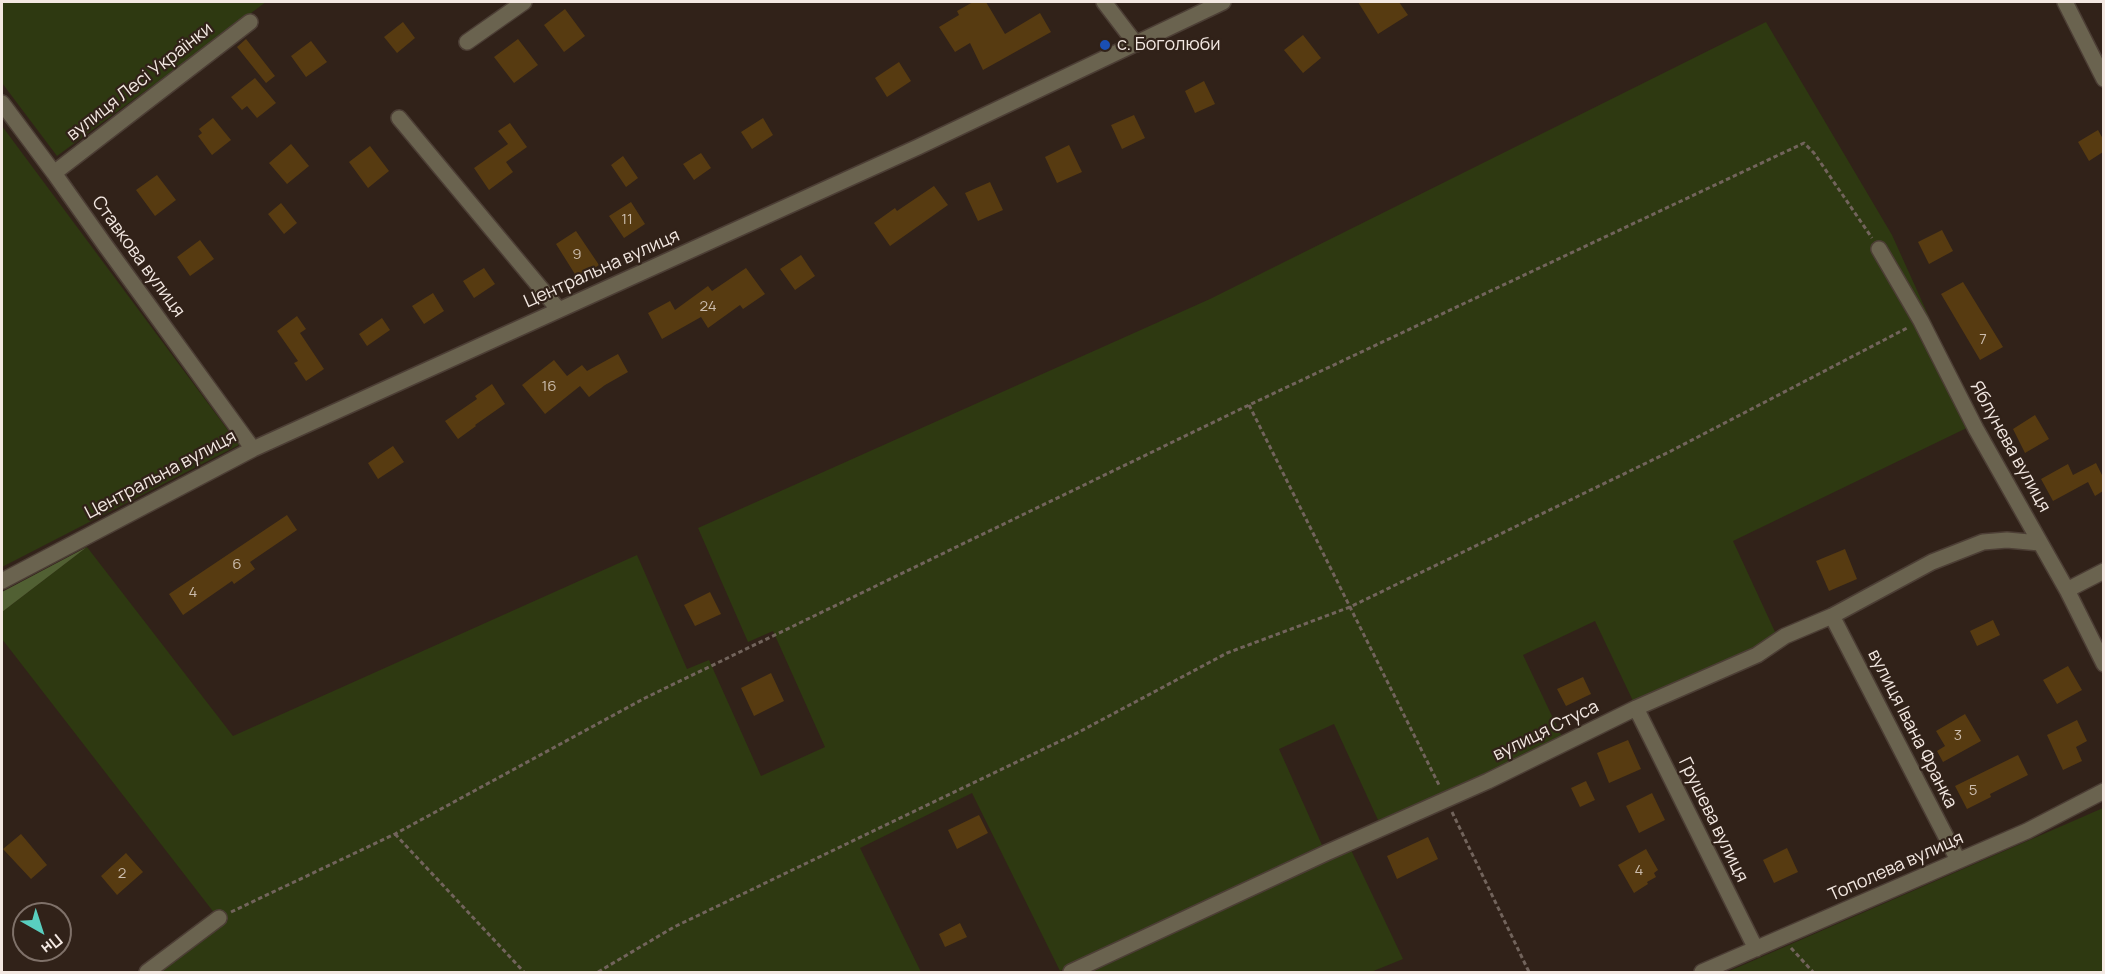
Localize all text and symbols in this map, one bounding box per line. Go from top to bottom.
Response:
street label: вулиця Лесі Українки [63,18,217,146]
place label: с. Боголюби [1117,34,1220,56]
marker: с. Боголюби [1098,38,1112,52]
street label: Ставкова вулиця [87,192,189,322]
house number: 11 [621,211,633,229]
street label: Центральна вулиця [521,225,683,313]
house number: 9 [572,246,582,264]
house number: 24 [699,298,717,316]
house number: 7 [1979,331,1987,349]
house number: 16 [541,378,557,396]
street label: Яблунева вулиця [1965,378,2055,516]
street label: Центральна вулиця [82,426,240,524]
house number: 6 [232,556,242,574]
house number: 4 [189,584,197,602]
street label: вулиця Івана Франка [1863,646,1961,812]
street label: вулиця Стуса [1490,696,1602,766]
house number: 3 [1954,727,1962,745]
street label: Грушева вулиця [1673,754,1753,886]
house number: 5 [1969,782,1977,800]
street label: Тополева вулиця [1825,828,1967,906]
house number: 4 [1635,862,1643,880]
house number: 2 [118,865,126,883]
north arrow [12,902,72,962]
text: Пн [37,929,67,960]

